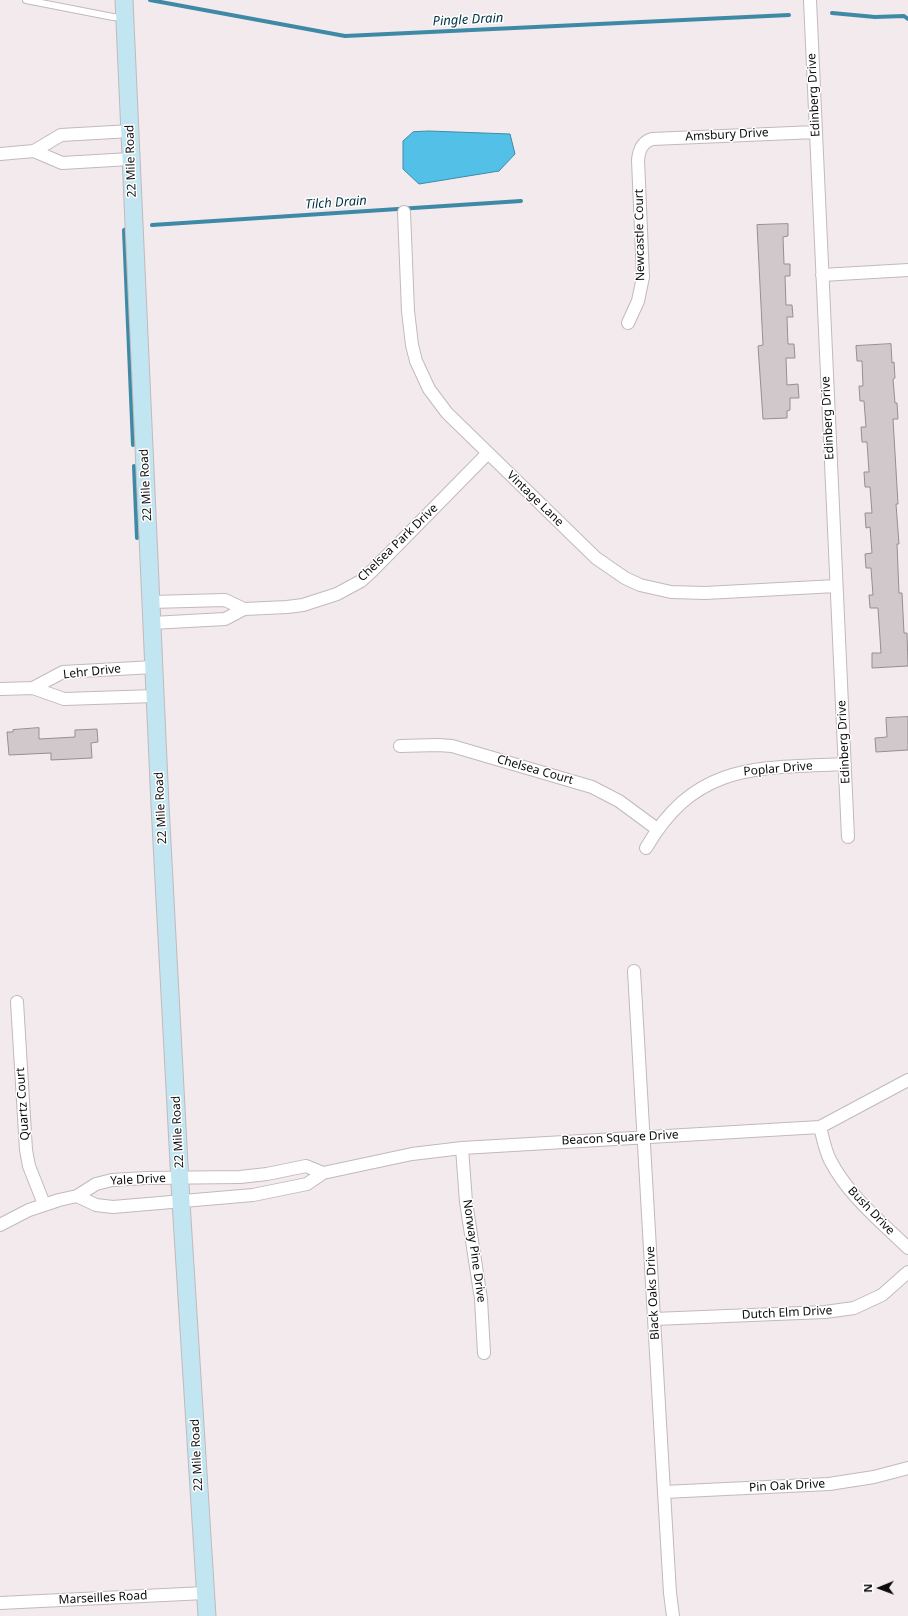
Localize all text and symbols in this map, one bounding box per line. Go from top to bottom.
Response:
water label: Pingle Drain [432,10,504,30]
street label: Edinberg Drive [805,53,823,137]
street label: 22 Mile Road [123,124,139,198]
street label: Amsbury Drive [685,126,769,144]
street label: Newcastle Court [632,189,648,281]
water label: Tilch Drain [305,193,367,213]
street label: Edinberg Drive [819,376,837,460]
street label: 22 Mile Road [137,448,155,522]
street label: Vintage Lane [504,468,566,530]
street label: Chelsea Park Drive [355,501,441,585]
street label: Lehr Drive [62,662,122,682]
street label: Edinberg Drive [835,700,853,784]
street label: Chelsea Court [495,752,575,788]
street label: Poplar Drive [743,759,813,779]
street label: 22 Mile Road [152,771,170,845]
street label: Quartz Court [13,1067,33,1141]
street label: 22 Mile Road [169,1095,187,1169]
street label: Beacon Square Drive [561,1128,679,1148]
street label: Yale Drive [110,1171,166,1189]
street label: Bush Drive [845,1184,897,1238]
street label: Norway Pine Drive [460,1198,488,1304]
street label: Black Oaks Drive [643,1246,663,1340]
street label: Dutch Elm Drive [741,1303,833,1323]
street label: 22 Mile Road [188,1418,206,1492]
street label: Pin Oak Drive [749,1477,825,1495]
north arrow [860,1568,900,1608]
text: N [860,1584,875,1593]
street label: Marseilles Road [58,1588,148,1608]

